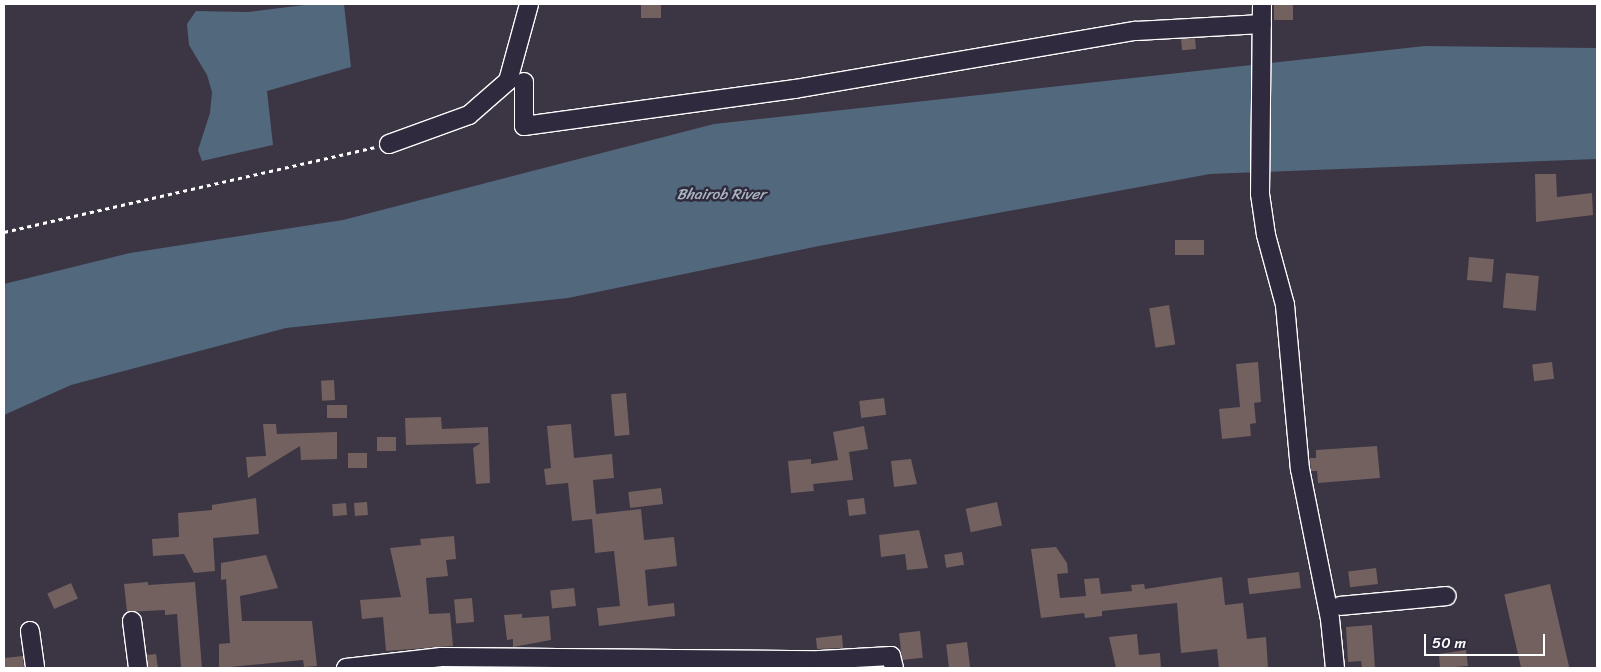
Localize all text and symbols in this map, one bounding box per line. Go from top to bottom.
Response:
water label: Bhairob River [677,186,765,204]
scale bar [1426,624,1547,656]
text: 50 m [1432,630,1466,656]

